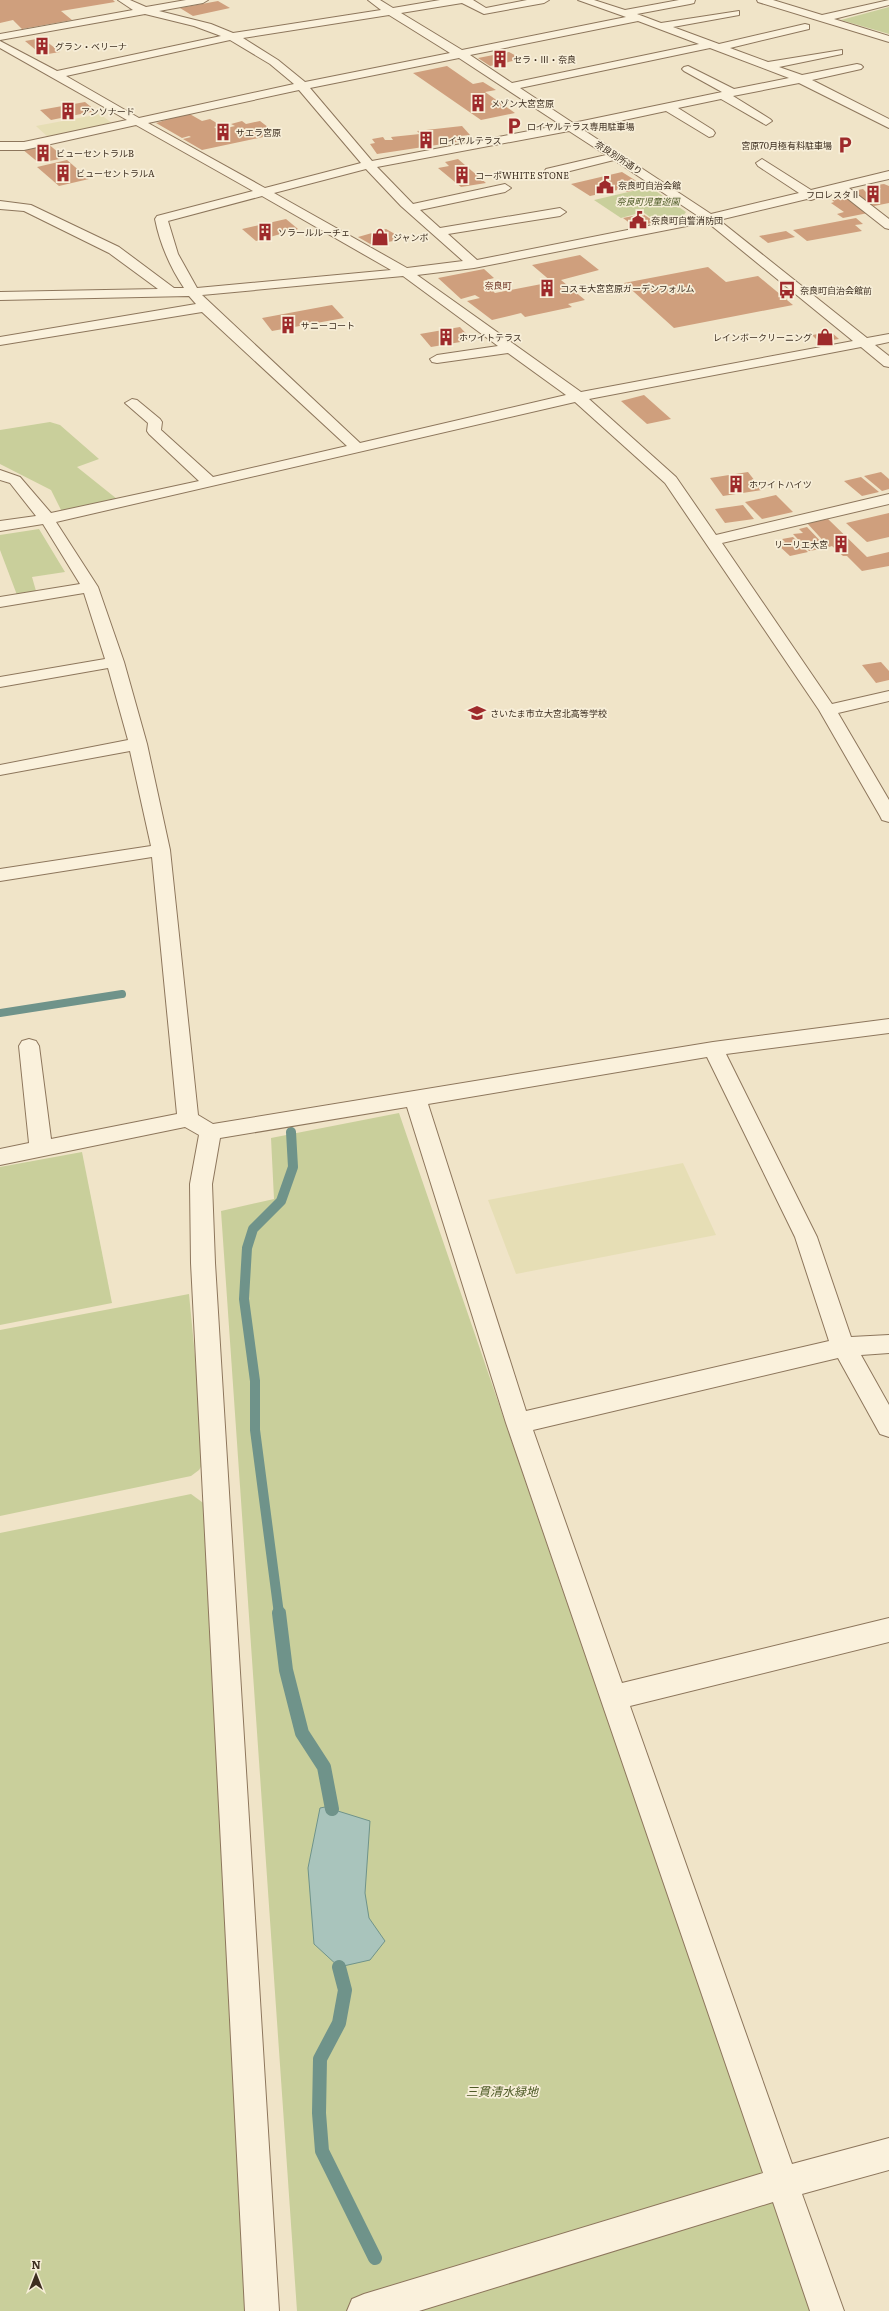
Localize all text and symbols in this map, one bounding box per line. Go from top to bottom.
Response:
building icon: グラン・ベリーナ [32,36,52,56]
place label: グラン・ベリーナ [55,39,127,53]
building icon: セラ・Ⅲ・奈良 [490,49,510,69]
place label: セラ・Ⅲ・奈良 [513,52,576,66]
building icon: メゾン大宮宮原 [468,93,488,113]
place label: メゾン大宮宮原 [491,96,554,110]
building icon: アンソナード [58,101,78,121]
place label: アンソナード [81,104,135,118]
parking icon: ロイヤルテラス専用駐車場 [504,116,524,136]
place label: ロイヤルテラス専用駐車場 [527,119,635,133]
building icon: サエラ宮原 [213,122,233,142]
place label: サエラ宮原 [236,125,281,139]
building icon: ロイヤルテラス [416,130,436,150]
place label: ロイヤルテラス [439,133,502,147]
parking icon: 宮原70月極有料駐車場 [835,135,855,155]
street label: 奈良別所通り [593,136,645,178]
place label: 宮原70月極有料駐車場 [741,138,832,152]
building icon: ビューセントラルB [33,143,53,163]
place label: ビューセントラルB [56,146,134,160]
building icon: ビューセントラルA [53,163,73,183]
building icon: コーポWHITE STONE [452,165,472,185]
place label: ビューセントラルA [76,166,155,180]
place label: コーポWHITE STONE [475,168,569,182]
public building icon: 奈良町自治会館 [595,175,615,195]
place label: 奈良町自治会館 [618,178,681,192]
building icon: フロレスタⅡ [863,184,883,204]
place label: フロレスタⅡ [806,187,860,201]
park label: 奈良町児童遊園 [616,194,681,208]
public building icon: 奈良町自警消防団 [628,210,648,230]
place label: 奈良町自警消防団 [651,213,723,227]
building icon: ソラールルーチェ [255,222,275,242]
place label: ソラールルーチェ [278,225,350,239]
shop icon: ジャンボ [370,227,390,247]
place label: ジャンボ [393,230,429,244]
district label: 奈良町 [484,278,512,292]
building icon: コスモ大宮宮原ガーデンフォルム [537,278,557,298]
bus stop icon: 奈良町自治会館前 [777,280,797,300]
place label: コスモ大宮宮原ガーデンフォルム [560,281,695,295]
place label: 奈良町自治会館前 [800,283,872,297]
building icon: サニーコート [278,315,298,335]
place label: サニーコート [301,318,355,332]
building icon: ホワイトテラス [436,327,456,347]
shop icon: レインボークリーニング [815,327,835,347]
place label: ホワイトテラス [459,330,522,344]
place label: レインボークリーニング [713,330,812,344]
building icon: ホワイトハイツ [726,474,746,494]
place label: ホワイトハイツ [749,477,812,491]
building icon: リーリエ大宮 [831,534,851,554]
place label: リーリエ大宮 [774,537,828,551]
school or university icon: さいたま市立大宮北高等学校 [467,703,487,723]
place label: さいたま市立大宮北高等学校 [490,706,607,720]
park label: 三貫清水緑地 [466,2082,540,2100]
north arrow [16,2255,56,2295]
text: N [31,2256,41,2272]

